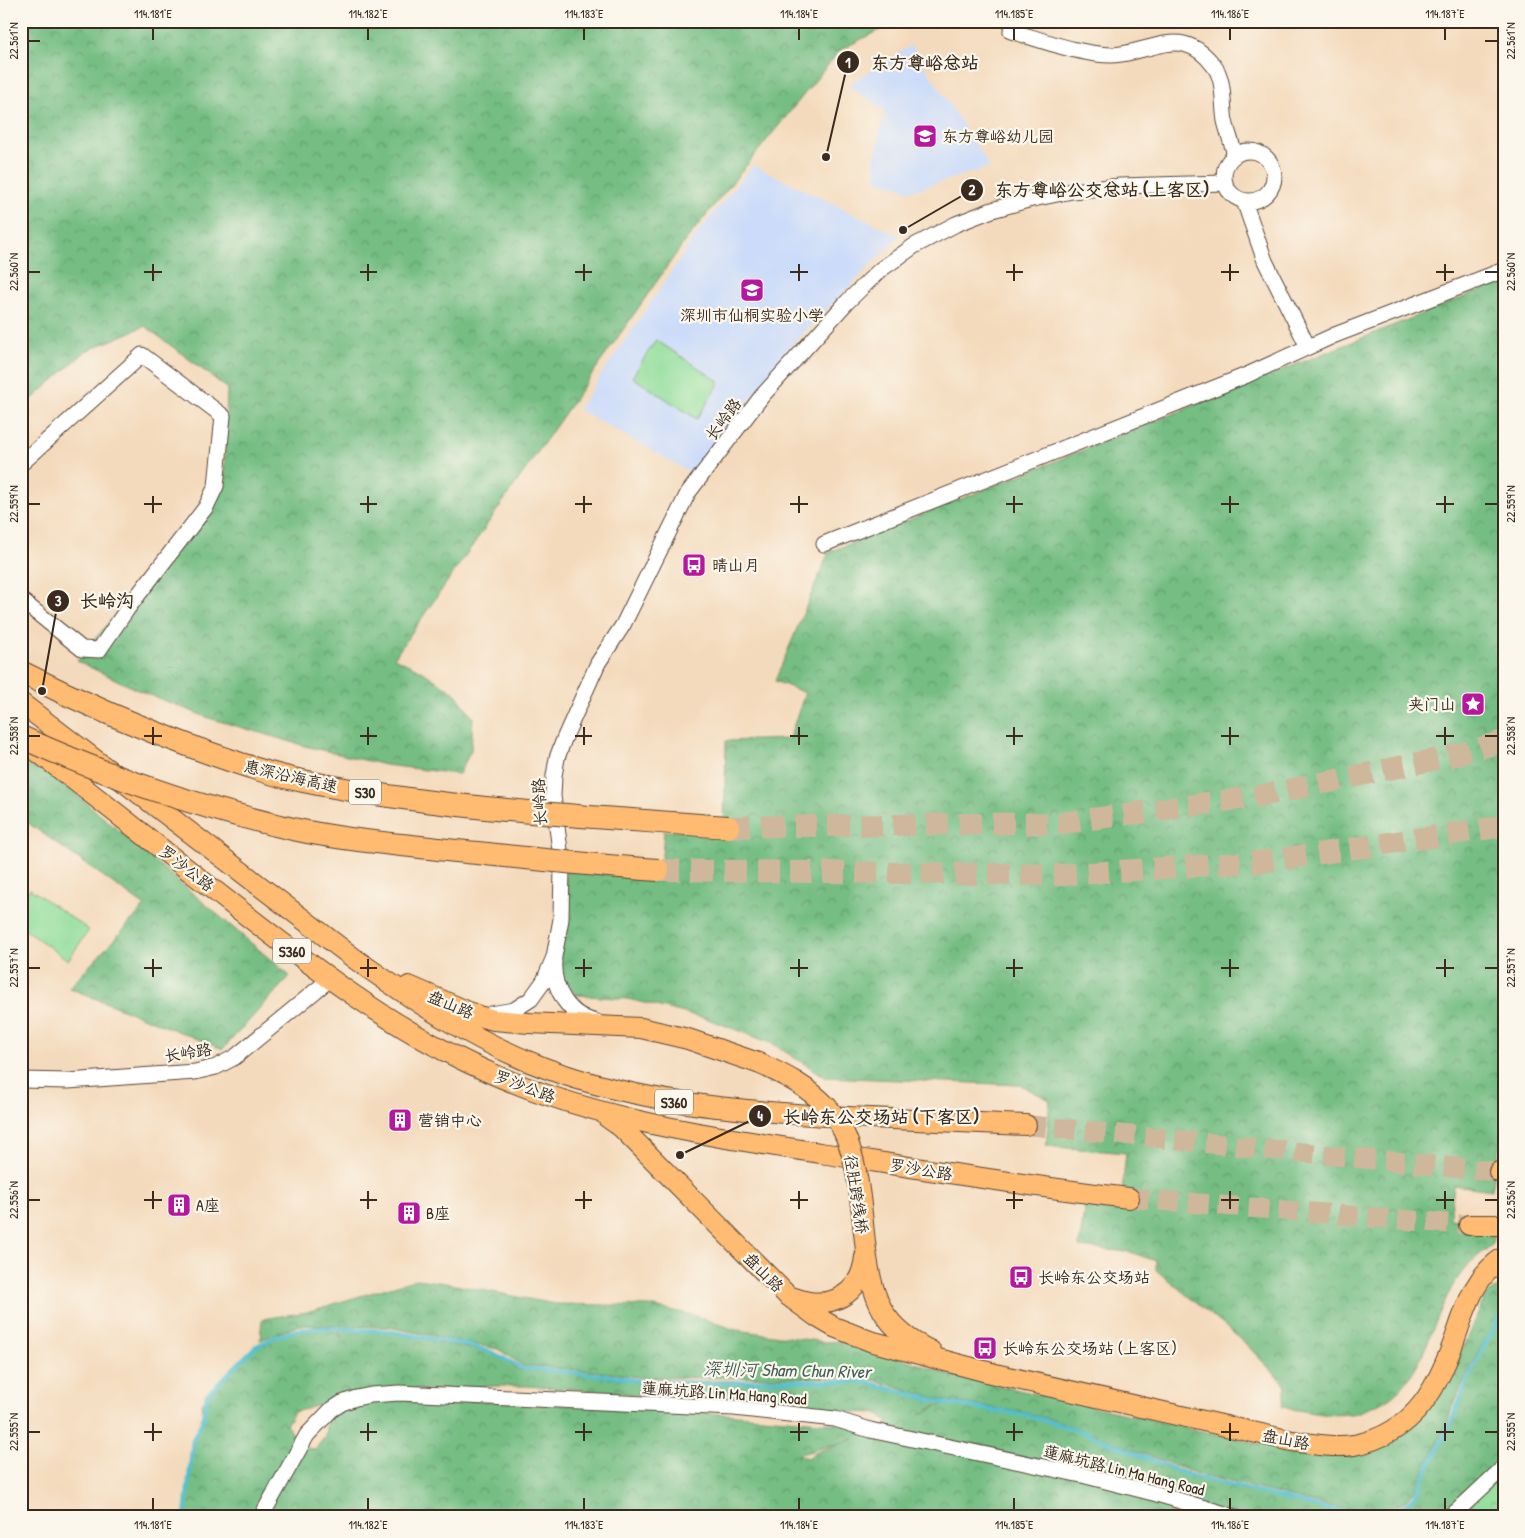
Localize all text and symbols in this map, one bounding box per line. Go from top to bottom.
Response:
text: 114.181°E [134,5,173,22]
text: 114.182°E [348,5,388,22]
text: 114.183°E [565,5,604,22]
text: 114.184°E [780,5,819,22]
text: 114.185°E [995,5,1034,22]
text: 114.186°E [1211,5,1250,22]
text: 114.187°E [1425,5,1465,22]
text: 22.561°N [5,22,22,60]
text: 22.561°N [1502,22,1519,60]
callout: 东方尊峪总站 [836,46,989,79]
text: 东方尊峪总站 [871,50,979,75]
text: 1 [845,52,851,73]
school or university icon: 东方尊峪幼儿园 [912,123,938,149]
place label: 东方尊峪幼儿园 [942,125,1054,147]
callout: 东方尊峪公交总站 (上客区) [960,173,1220,206]
text: 东方尊峪公交总站 (上客区) [995,177,1209,202]
text: 2 [968,179,976,200]
text: 22.560°N [5,253,22,291]
text: 22.560°N [1502,253,1519,291]
school or university icon: 深圳市仙桐实验小学 [739,277,765,303]
place label: 深圳市仙桐实验小学 [680,304,824,326]
street label: 长岭路 [700,393,746,445]
text: 22.559°N [5,485,22,523]
text: 22.559°N [1502,485,1519,523]
bus stop icon: 晴山月 [681,552,707,578]
place label: 晴山月 [712,554,760,576]
callout: 长岭沟 [45,584,144,617]
text: 长岭沟 [80,588,134,613]
text: 3 [55,590,62,611]
place icon: 夹门山 [1460,691,1486,717]
place label: 夹门山 [1408,693,1456,715]
text: 22.558°N [5,717,22,755]
text: 22.558°N [1502,717,1519,755]
street label: 惠深沿海高速 [242,754,340,798]
street label: 长岭路 [527,777,551,827]
road number: S30 [349,780,381,804]
street label: 罗沙公路 [155,840,219,896]
road number: S360 [273,938,311,964]
text: 22.557°N [5,948,22,988]
text: 22.557°N [1502,948,1519,988]
street label: 盘山路 [425,984,477,1024]
street label: 长岭路 [163,1037,213,1067]
street label: 罗沙公路 [491,1064,559,1108]
road number: S360 [655,1090,693,1114]
callout: 长岭东公交场站 (下客区) [748,1100,990,1133]
text: 长岭东公交场站 (下客区) [783,1104,979,1129]
text: 4 [757,1105,763,1126]
building icon: 营销中心 [387,1107,413,1133]
place label: 营销中心 [418,1109,482,1131]
street label: 径肚跨线桥 [840,1153,874,1235]
street label: 罗沙公路 [888,1153,954,1185]
text: 22.556°N [5,1181,22,1219]
text: 22.556°N [1502,1181,1519,1219]
building icon: A座 [166,1192,192,1218]
place label: A座 [196,1194,220,1216]
building icon: B座 [396,1200,422,1226]
place label: B座 [426,1202,450,1224]
street label: 盘山路 [739,1247,789,1297]
bus stop icon: 长岭东公交场站 [1008,1264,1034,1290]
place label: 长岭东公交场站 [1038,1266,1150,1288]
bus stop icon: 长岭东公交场站 (上客区) [972,1335,998,1361]
place label: 长岭东公交场站 (上客区) [1002,1337,1177,1359]
water label: 深圳河 Sham Chun River [703,1356,873,1384]
street label: 蓮麻坑路 Lin Ma Hang Road [641,1376,807,1410]
text: 22.555°N [5,1413,22,1451]
text: 22.555°N [1502,1413,1519,1451]
street label: 盘山路 [1260,1424,1312,1454]
street label: 蓮麻坑路 Lin Ma Hang Road [1041,1439,1207,1501]
text: 114.181°E [134,1516,173,1533]
text: 114.182°E [348,1516,388,1533]
text: 114.183°E [565,1516,604,1533]
text: 114.184°E [780,1516,819,1533]
text: 114.185°E [995,1516,1034,1533]
text: 114.186°E [1211,1516,1250,1533]
text: 114.187°E [1425,1516,1465,1533]

